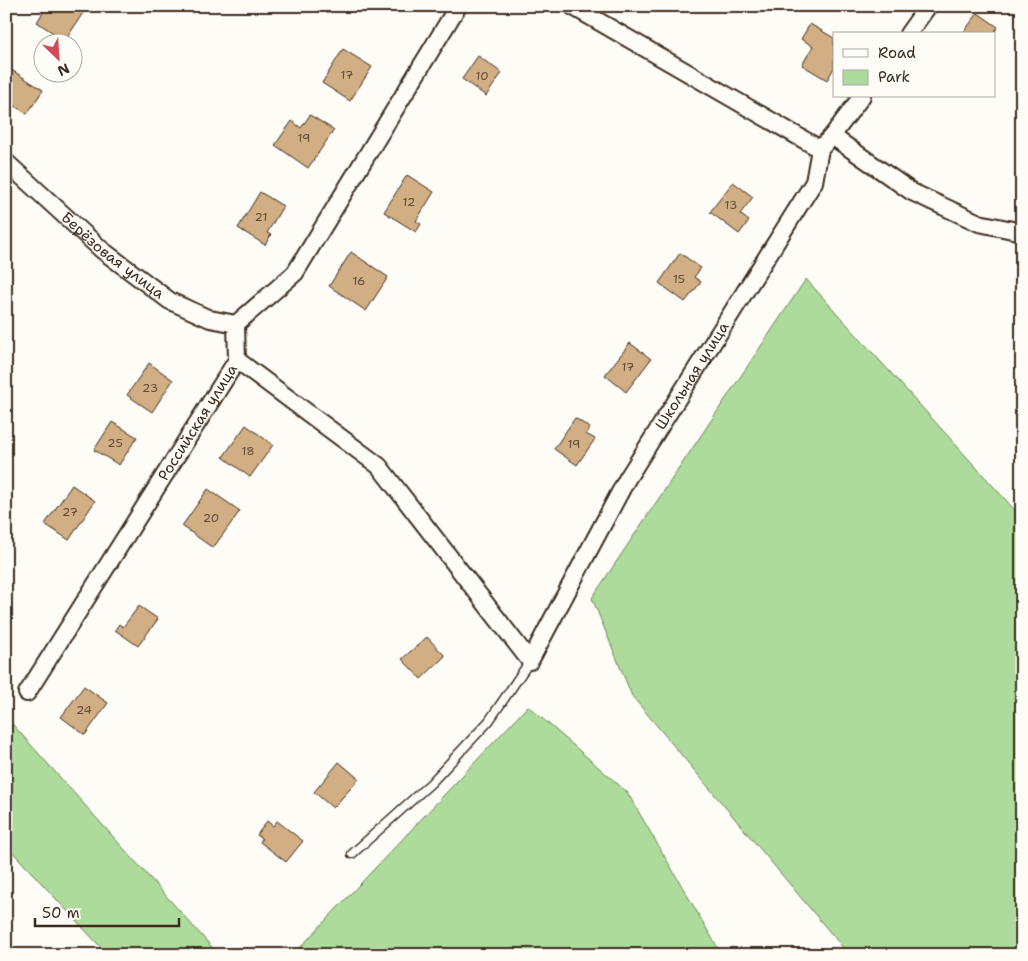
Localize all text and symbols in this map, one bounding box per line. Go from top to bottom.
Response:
north arrow [32,32,82,82]
legend [833,32,996,98]
text: Road [878,43,916,63]
text: N [55,59,72,80]
house number: 17 [341,67,353,83]
text: Park [878,67,910,87]
house number: 10 [475,68,489,84]
house number: 19 [298,130,310,146]
house number: 12 [403,194,415,210]
house number: 13 [725,197,737,213]
street label: Берёзовая улица [57,207,169,304]
house number: 21 [255,209,267,225]
house number: 15 [673,271,685,287]
house number: 16 [352,273,366,289]
street label: Школьная улица [651,318,734,433]
house number: 17 [622,359,634,375]
street label: Российская улица [153,360,242,484]
house number: 23 [142,380,158,396]
house number: 25 [107,435,123,451]
house number: 19 [568,436,580,452]
house number: 18 [241,443,255,459]
house number: 27 [62,504,78,520]
house number: 20 [203,510,219,526]
house number: 24 [76,702,92,718]
scale bar [35,896,179,928]
text: 50 m [42,903,80,923]

